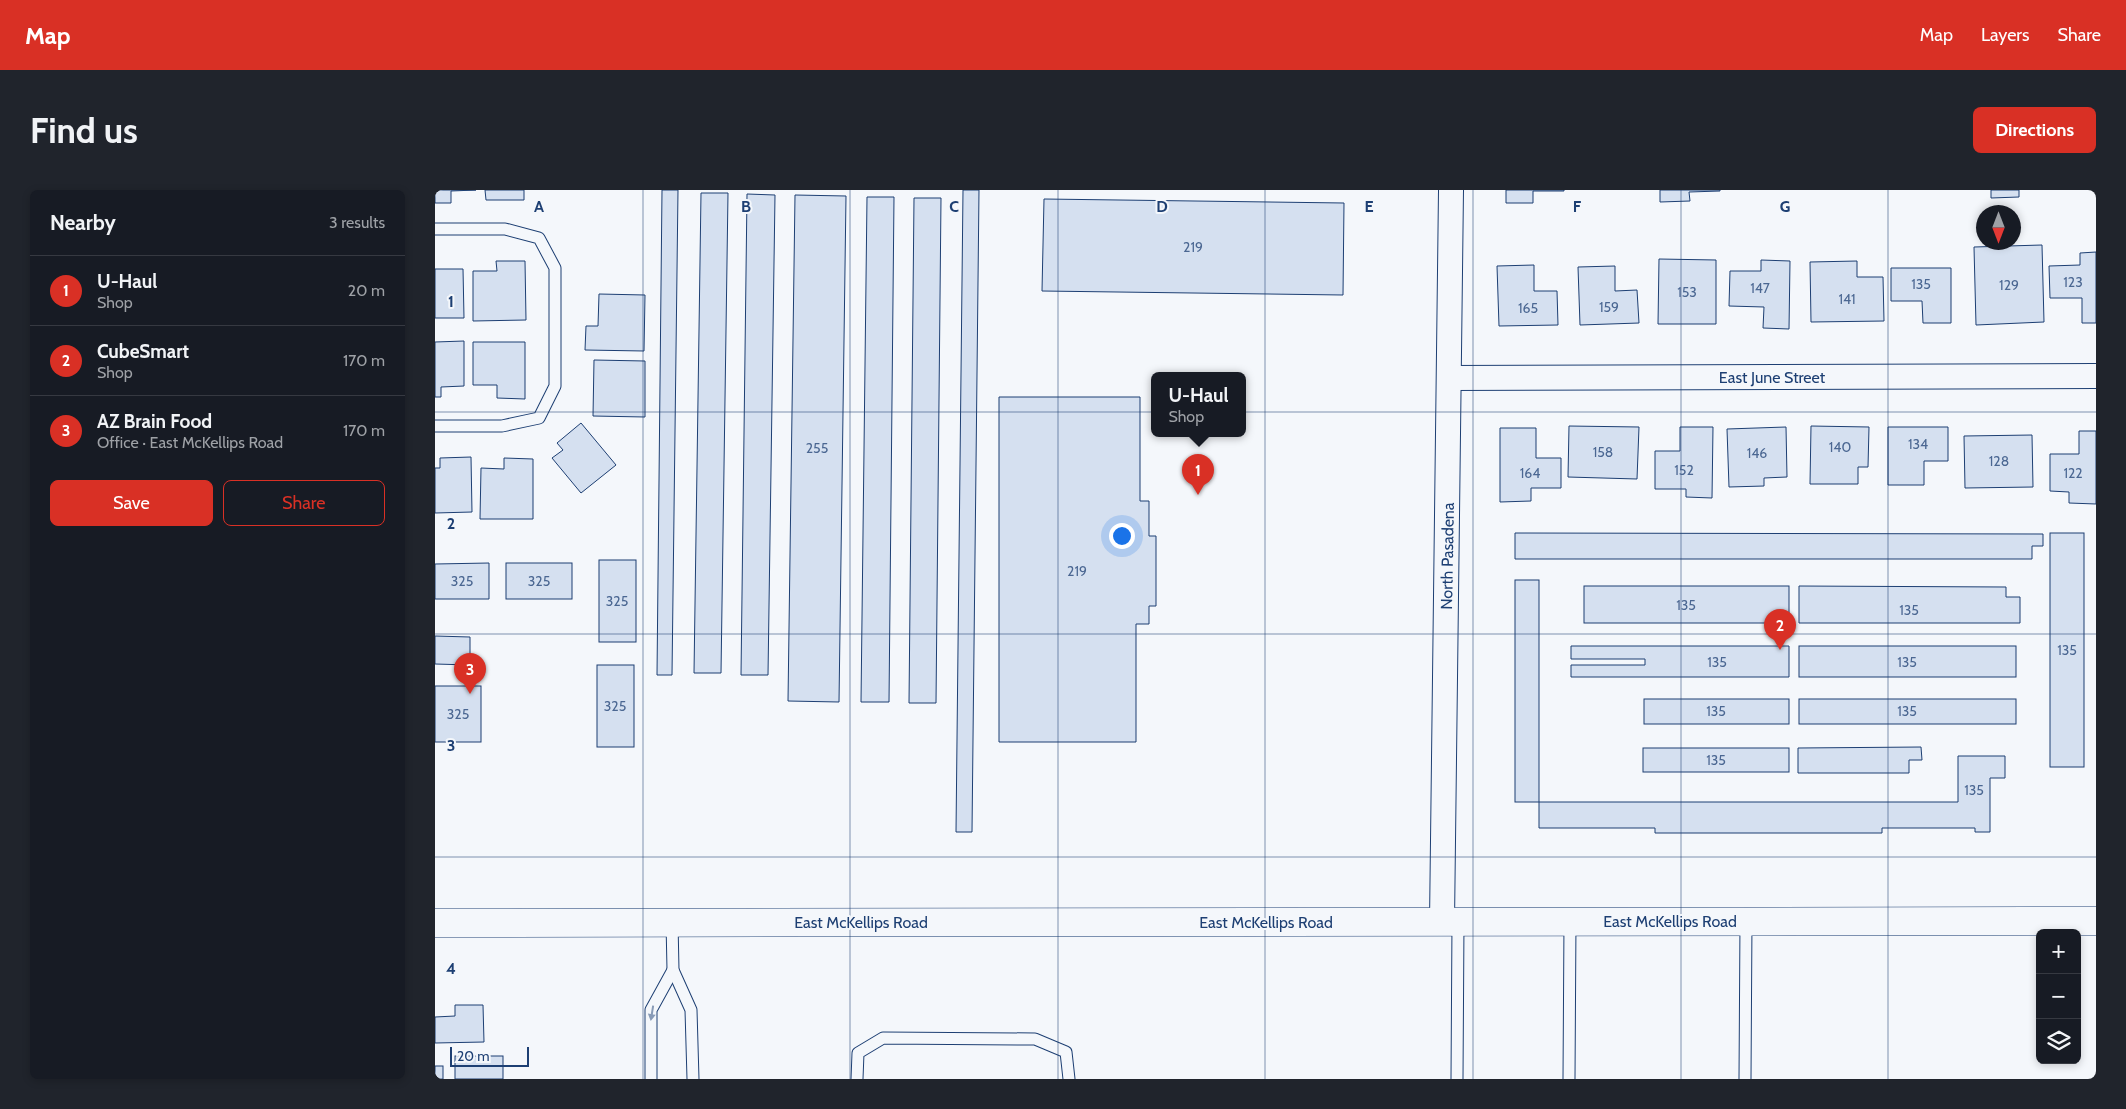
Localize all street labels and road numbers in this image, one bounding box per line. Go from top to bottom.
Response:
street label: East June Street [1719,368,1826,387]
street label: North Pasadena [1437,502,1458,610]
street label: East McKellips Road [1603,912,1737,931]
street label: East McKellips Road [794,913,928,932]
street label: East McKellips Road [1199,913,1333,932]

